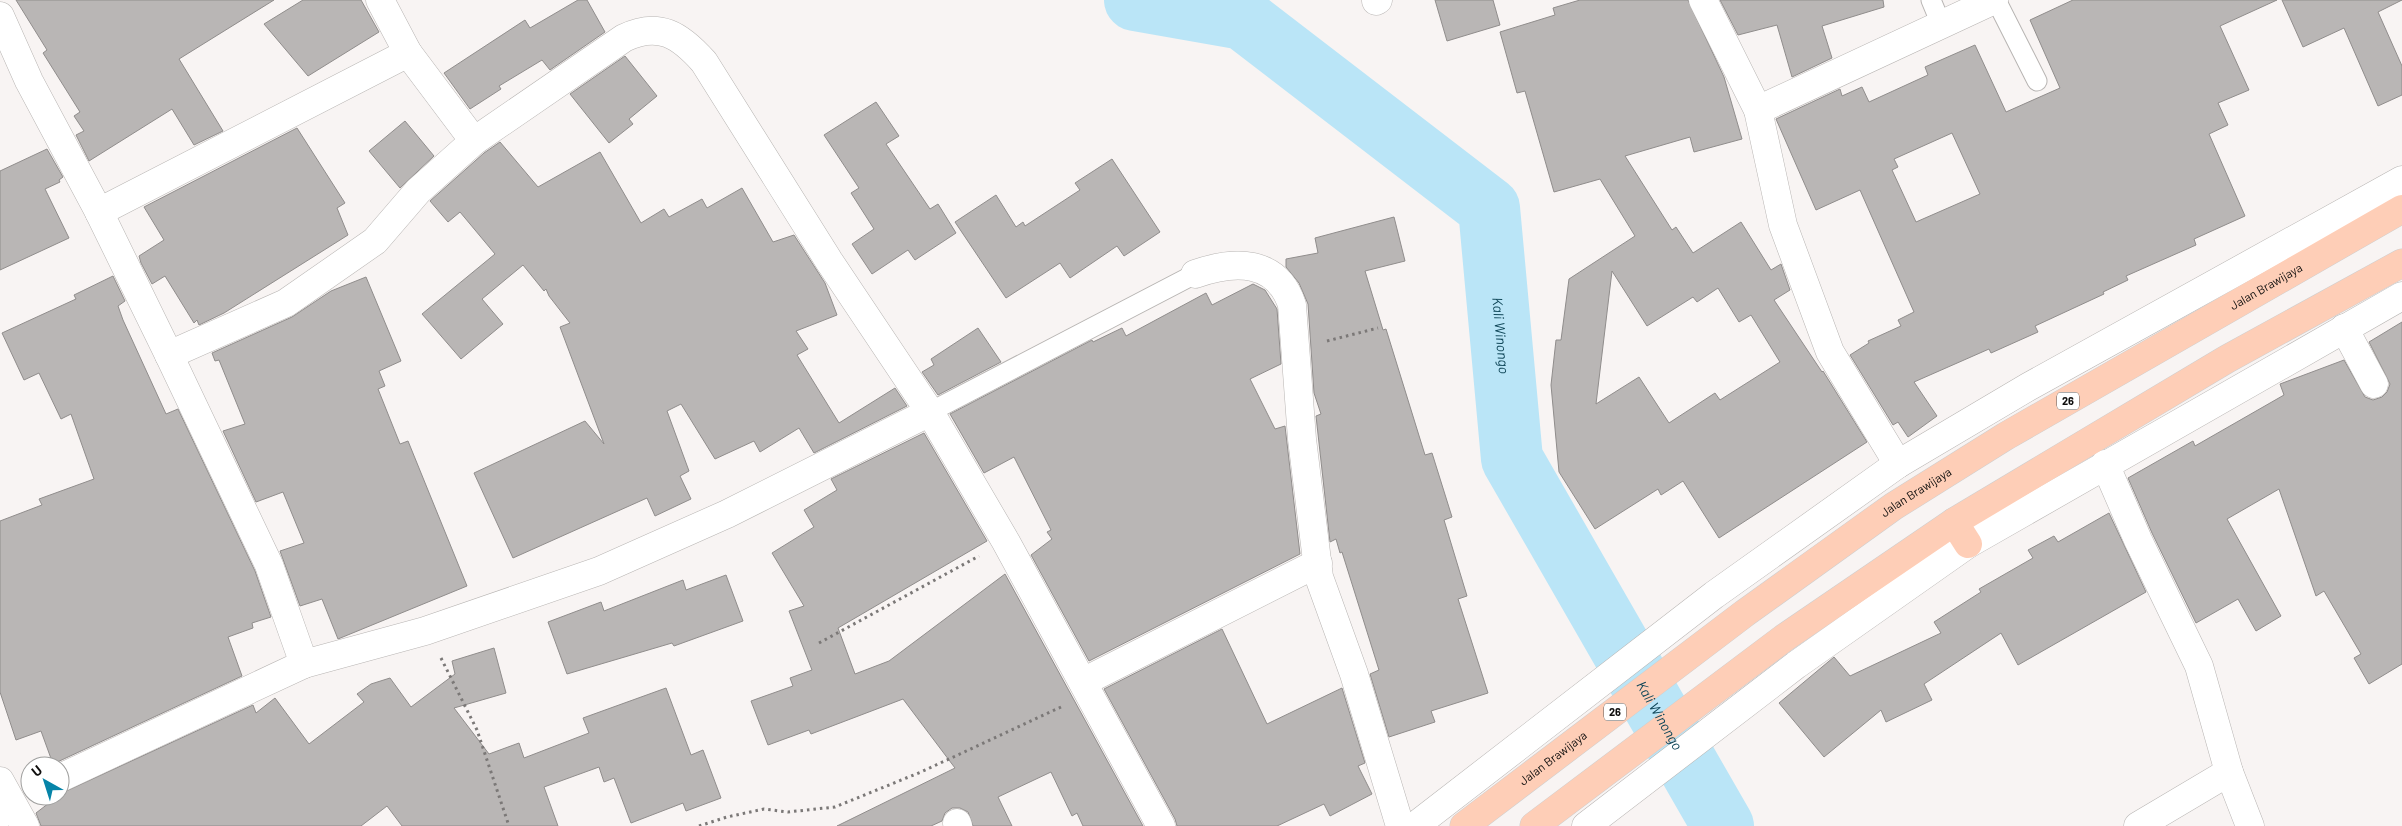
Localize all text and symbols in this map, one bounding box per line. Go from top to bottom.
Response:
street label: Jalan Brawijaya [2227,260,2304,312]
water label: Kali Winongo [1489,296,1513,375]
road number: 26 [2057,392,2079,410]
street label: Jalan Brawijaya [1877,464,1954,519]
water label: Kali Winongo [1633,678,1687,753]
road number: 26 [1604,704,1626,720]
street label: Jalan Brawijaya [1516,727,1589,788]
north arrow [20,756,70,806]
text: U [28,761,45,780]

